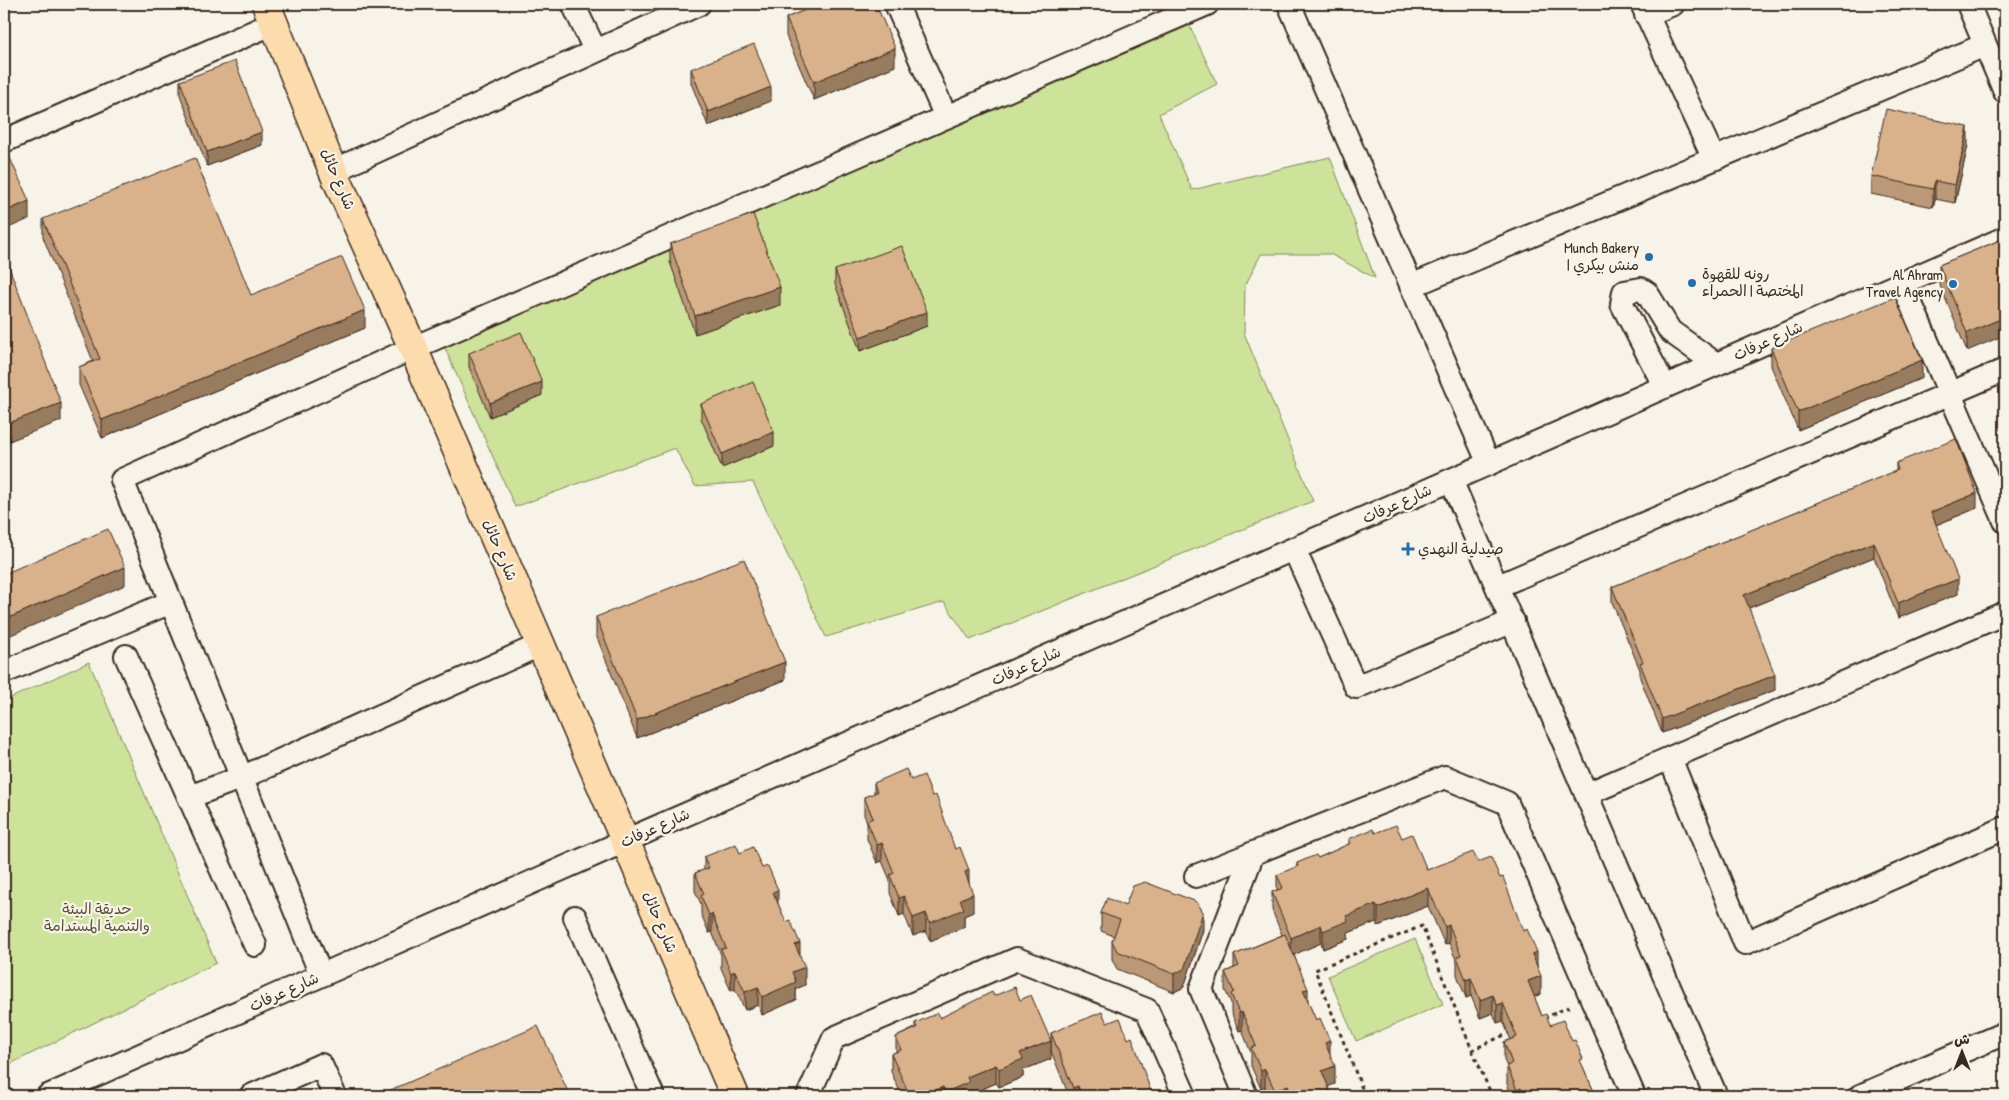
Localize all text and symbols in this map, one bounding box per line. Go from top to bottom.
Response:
street label: شارع حائل [316,145,361,213]
place label: Munch Bakery | منش بيكري [1564,237,1639,276]
marker: Munch Bakery | منش بيكري [1643,251,1655,263]
place label: رونه للقهوة المختصة | الحمراء [1702,263,1804,301]
place label: Al Ahram Travel Agency [1866,264,1943,302]
marker: رونه للقهوة المختصة | الحمراء [1686,277,1698,289]
marker: Al Ahram Travel Agency [1947,278,1959,290]
street label: شارع عرفات [1730,316,1806,365]
street label: شارع عرفات [1359,479,1435,528]
street label: شارع حائل [478,516,523,584]
place label: صيدلية النهدي [1418,538,1504,560]
marker: صيدلية النهدي [1402,543,1414,555]
street label: شارع عرفات [988,641,1064,690]
street label: شارع عرفات [617,803,693,852]
street label: شارع حائل [638,888,683,956]
park label: حديقة البيئة والتنمية المستدامة [44,898,150,936]
street label: شارع عرفات [246,967,322,1016]
north arrow [1936,1028,1986,1078]
text: ش [1954,1029,1970,1048]

